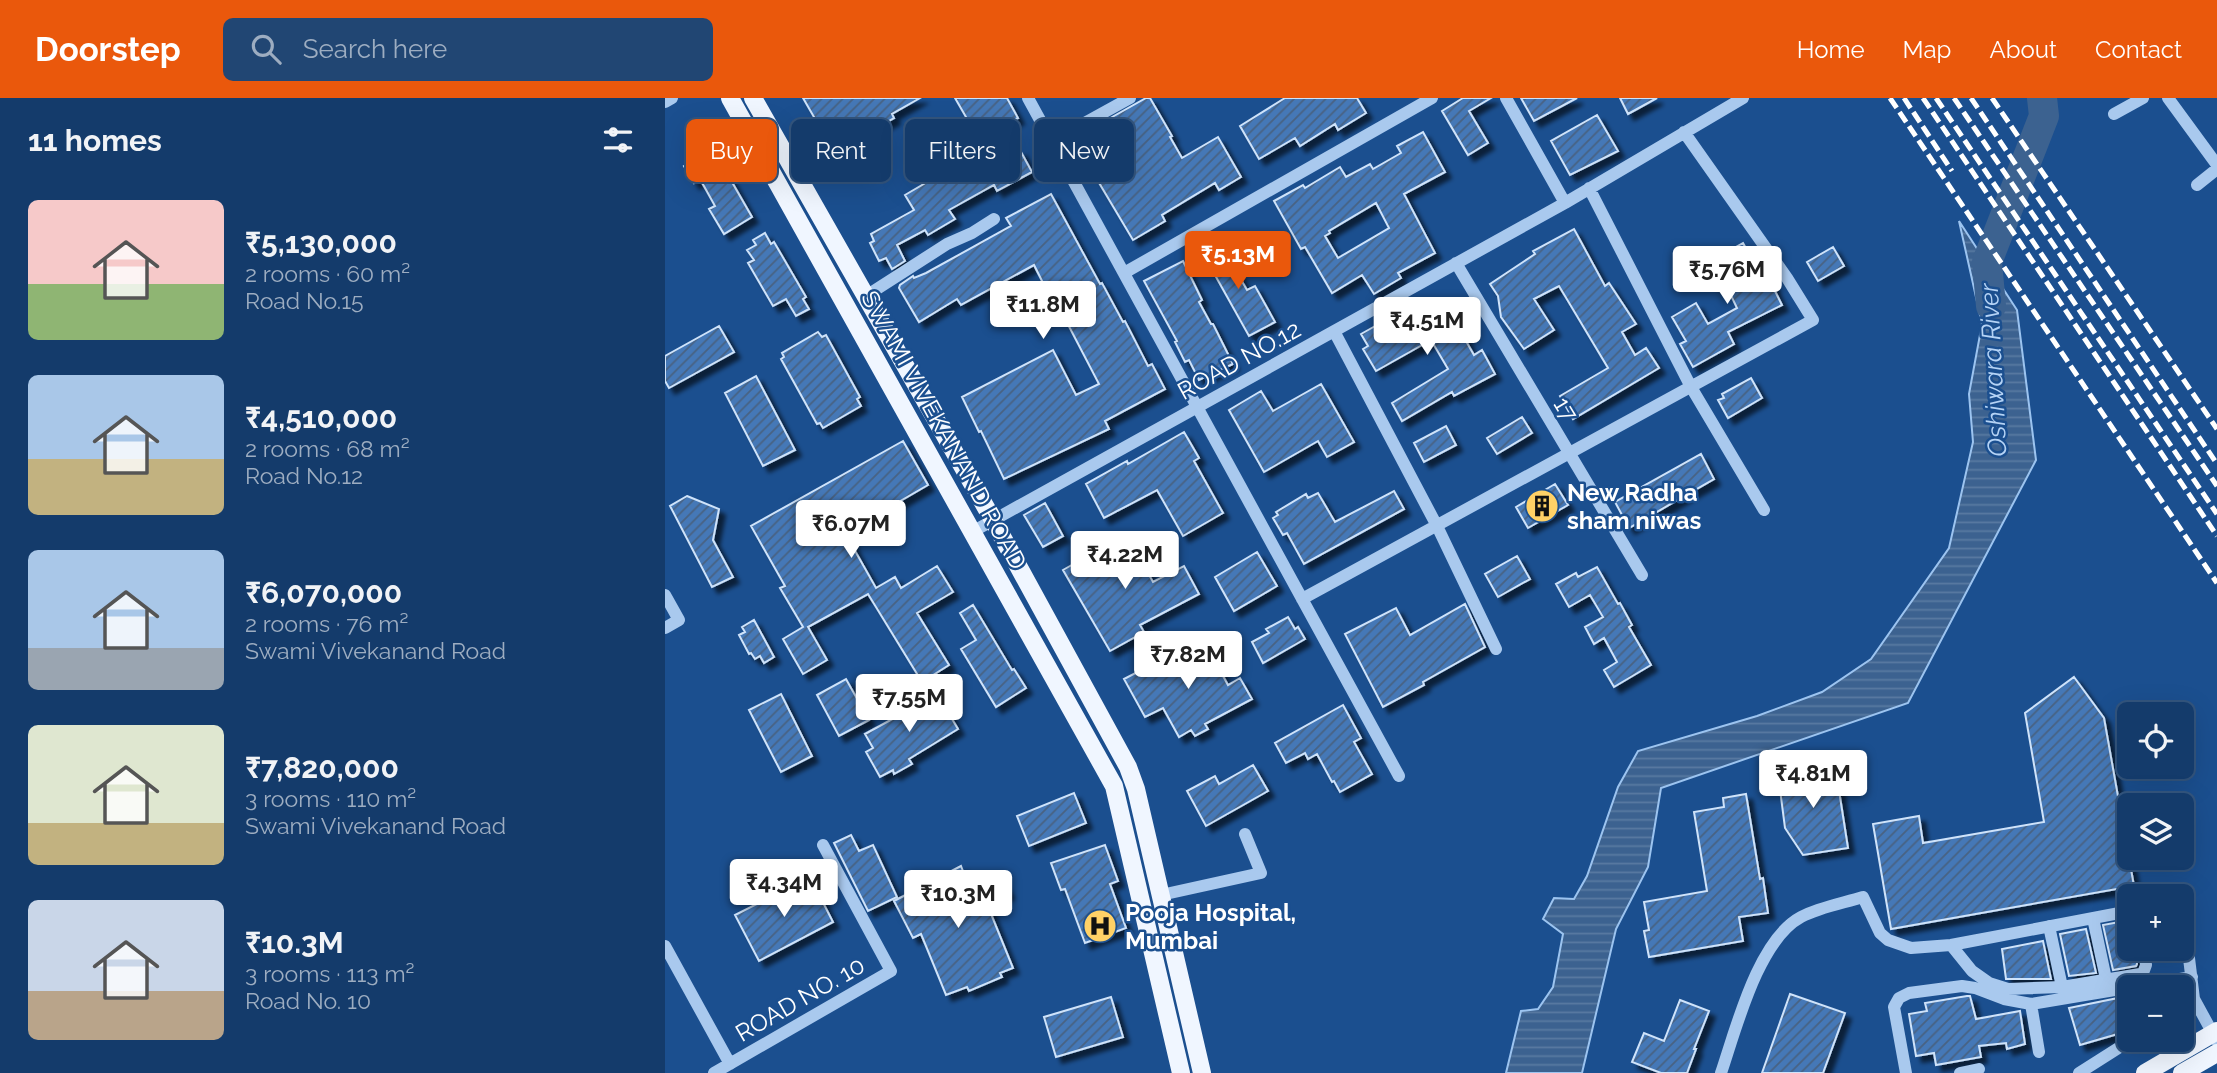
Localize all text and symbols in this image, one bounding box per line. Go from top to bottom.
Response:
search box [223,18,713,81]
text: Doorstep [35,30,181,69]
icon: search [247,30,285,68]
text: Search here [303,34,447,64]
text: Home [1797,35,1865,64]
text: Map [1903,35,1951,64]
text: About [1989,35,2057,64]
text: Contact [2095,35,2182,64]
chip: Buy [686,119,777,182]
chip: Rent [791,119,891,182]
chip: Filters [905,119,1020,182]
chip: New [1034,119,1134,182]
icon: filters [599,121,637,159]
text: 11 homes [28,123,162,158]
text: ₹5,130,000 [245,225,397,260]
icon: home [84,228,168,312]
pin: ₹5.13M [1181,232,1295,291]
text: ₹5.13M [1201,240,1275,267]
pin: ₹5.76M [1670,246,1784,306]
text: ₹5.76M [1689,255,1765,282]
text: 2 rooms · 60 m² [245,260,410,287]
water label: Oshiwara River [1973,281,2013,458]
pin: ₹11.8M [986,282,1100,341]
street label: SWAMI VIVEKANAND ROAD [855,286,1033,574]
text: Road No.15 [245,287,364,314]
text: ₹11.8M [1006,290,1080,317]
pin: ₹4.51M [1370,298,1484,357]
text: ₹4.51M [1390,306,1464,333]
street label: ROAD NO.12 [1172,314,1306,406]
street label: 17 [1548,392,1584,426]
text: ₹4,510,000 [245,400,397,435]
icon: home [84,403,168,487]
text: 2 rooms · 68 m² [245,435,410,462]
text: Road No.12 [245,462,363,489]
place label: New Radha sham niwas [1567,478,1701,535]
building icon: New Radha sham niwas [1523,487,1561,525]
pin: ₹6.07M [794,500,908,560]
text: ₹6.07M [812,509,890,536]
pin: ₹4.22M [1068,532,1182,591]
text: ₹4.22M [1087,540,1163,567]
text: ₹6,070,000 [245,575,402,610]
icon: home [84,578,168,662]
text: 2 rooms · 76 m² [245,610,408,637]
pin: ₹7.82M [1131,632,1245,691]
text: Swami Vivekanand Road [245,637,506,664]
text: ₹7.82M [1150,640,1226,667]
pin: ₹7.55M [852,674,966,734]
text: ₹7.55M [872,683,946,710]
map controls [2117,702,2194,1052]
button: locate [2117,702,2194,779]
text: ₹7,820,000 [245,750,399,785]
pin: ₹4.81M [1756,750,1870,810]
icon: home [84,753,168,837]
text: ₹4.81M [1775,759,1851,786]
text: 3 rooms · 110 m² [245,785,416,812]
button: layers [2117,793,2194,870]
text: Swami Vivekanand Road [245,812,506,839]
pin: ₹4.34M [727,860,841,919]
text: ₹4.34M [746,868,822,895]
pin: ₹10.3M [901,870,1015,930]
text: ₹10.3M [920,879,996,906]
button: + [2117,884,2194,961]
place label: Pooja Hospital, Mumbai [1125,898,1296,955]
hospital icon: Pooja Hospital, Mumbai [1081,907,1119,945]
text: ₹10.3M [245,925,344,960]
icon: home [84,928,168,1012]
street label: ROAD NO. 10 [730,950,870,1048]
text: 3 rooms · 113 m² [245,960,414,987]
button: − [2117,975,2194,1052]
text: Road No. 10 [245,987,371,1014]

